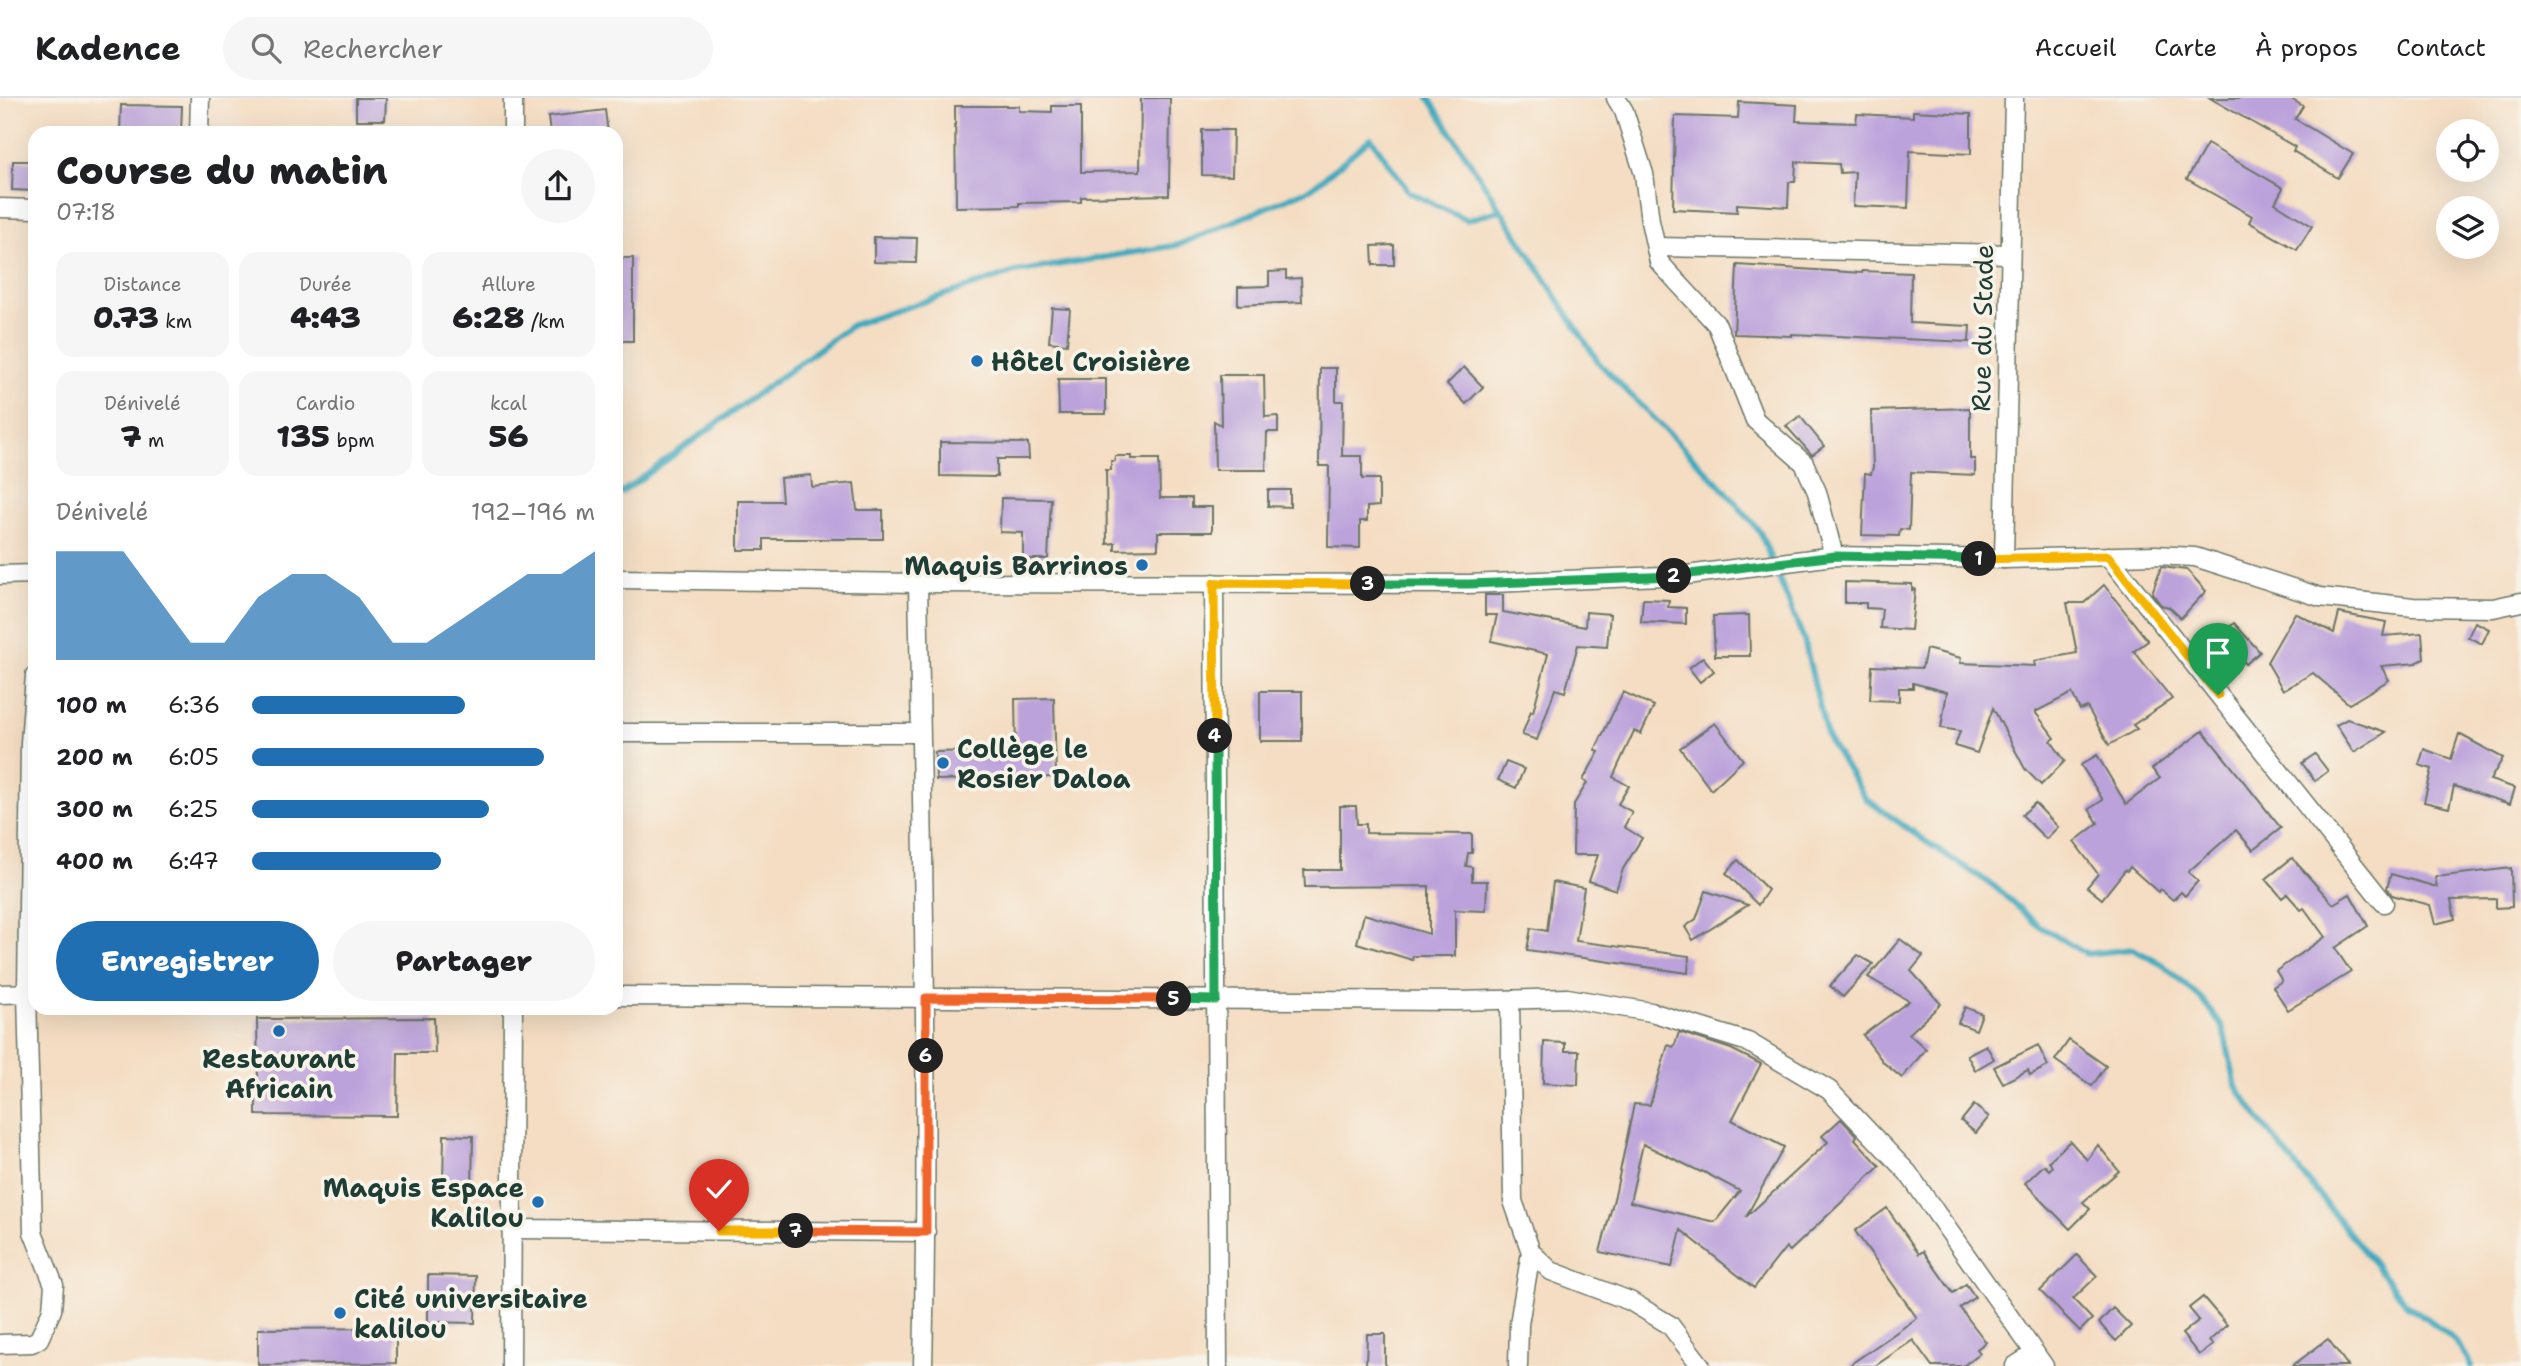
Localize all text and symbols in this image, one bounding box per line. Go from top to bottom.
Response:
search box [223,17,713,80]
text: Kadence [35,26,181,71]
icon: search [247,29,285,67]
text: Rechercher [303,31,443,66]
text: Accueil [2035,32,2116,64]
text: Carte [2154,32,2217,64]
text: À propos [2255,32,2358,64]
text: Contact [2396,32,2486,64]
map controls [2436,119,2499,259]
button: locate [2436,119,2499,182]
text: Course du matin [56,145,388,196]
button: share [521,149,595,223]
button: layers [2436,196,2499,259]
text: 07:18 [56,197,116,227]
street label: Rue du Stade [1963,244,2001,412]
text: Distance [104,272,181,297]
text: Durée [299,272,352,297]
text: Allure [481,272,536,297]
text: 0.73 [93,297,159,338]
text: 4:43 [290,297,361,338]
text: 6:28 [452,297,524,338]
text: km [159,309,192,334]
text: /km [524,309,565,334]
place label: Hôtel Croisière [991,344,1191,379]
marker: Hôtel Croisière [969,353,985,369]
text: Dénivelé [104,391,181,416]
text: Cardio [296,391,355,416]
text: kcal [490,391,527,416]
text: 7 [121,416,142,457]
text: 135 [276,416,330,457]
text: 56 [488,416,529,457]
text: m [142,428,164,453]
text: bpm [330,428,375,453]
text: Dénivelé [56,497,148,527]
text: 192–196 m [471,497,595,527]
pin: 1 [1962,542,1996,576]
text: 1 [1974,546,1983,571]
place label: Maquis Barrinos [904,548,1128,583]
marker: Maquis Barrinos [1134,557,1150,573]
pin: 2 [1656,559,1692,594]
text: 2 [1667,563,1680,588]
pin: 3 [1350,566,1386,602]
text: 3 [1361,571,1374,596]
pin [2188,623,2248,695]
icon: arrive [2199,634,2237,672]
text: 100 m [56,690,127,720]
text: 6:36 [168,690,220,720]
pin: 4 [1198,718,1232,754]
text: 4 [1208,723,1221,748]
place label: Collège le Rosier Daloa [957,731,1131,796]
text: 200 m [56,742,133,772]
text: 6:05 [168,742,219,772]
marker: Collège le Rosier Daloa [935,755,951,771]
text: 300 m [56,794,133,824]
text: 6:25 [168,794,218,824]
text: 400 m [56,846,133,876]
text: 6:47 [168,846,219,876]
button: Enregistrer [56,921,319,1001]
button: Partager [333,921,595,1001]
pin: 5 [1156,982,1192,1016]
text: 5 [1168,986,1179,1011]
marker: Restaurant Africain [271,1023,287,1039]
pin: 6 [908,1038,944,1074]
place label: Restaurant Africain [202,1041,356,1106]
text: 6 [919,1043,932,1068]
pin [689,1159,749,1231]
place label: Maquis Espace Kalilou [323,1170,524,1235]
icon: check [700,1170,738,1208]
marker: Maquis Espace Kalilou [530,1194,546,1210]
pin: 7 [778,1214,814,1248]
text: 7 [789,1218,802,1243]
place label: Cité universitaire kalilou [354,1281,588,1346]
marker: Cité universitaire kalilou [332,1305,348,1321]

